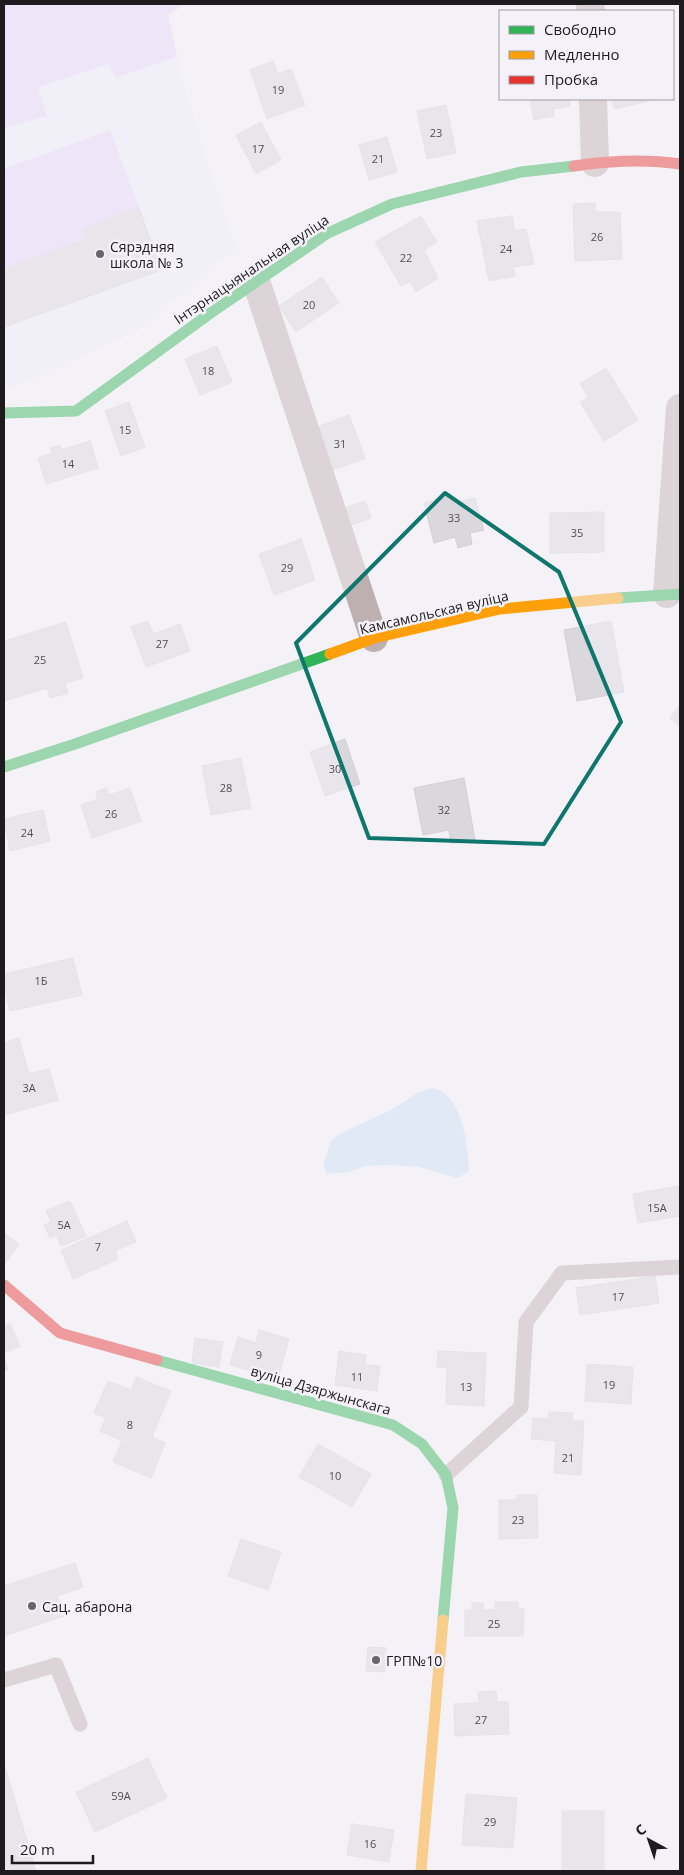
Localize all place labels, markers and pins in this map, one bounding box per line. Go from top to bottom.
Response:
place label: Сярэдняя школа № 3 [110,237,183,272]
marker: Сярэдняя школа № 3 [94,248,106,260]
place label: Сац. абарона [42,1597,132,1616]
marker: Сац. абарона [26,1600,38,1612]
place label: ГРП№10 [386,1651,442,1670]
marker: ГРП№10 [370,1654,382,1666]

